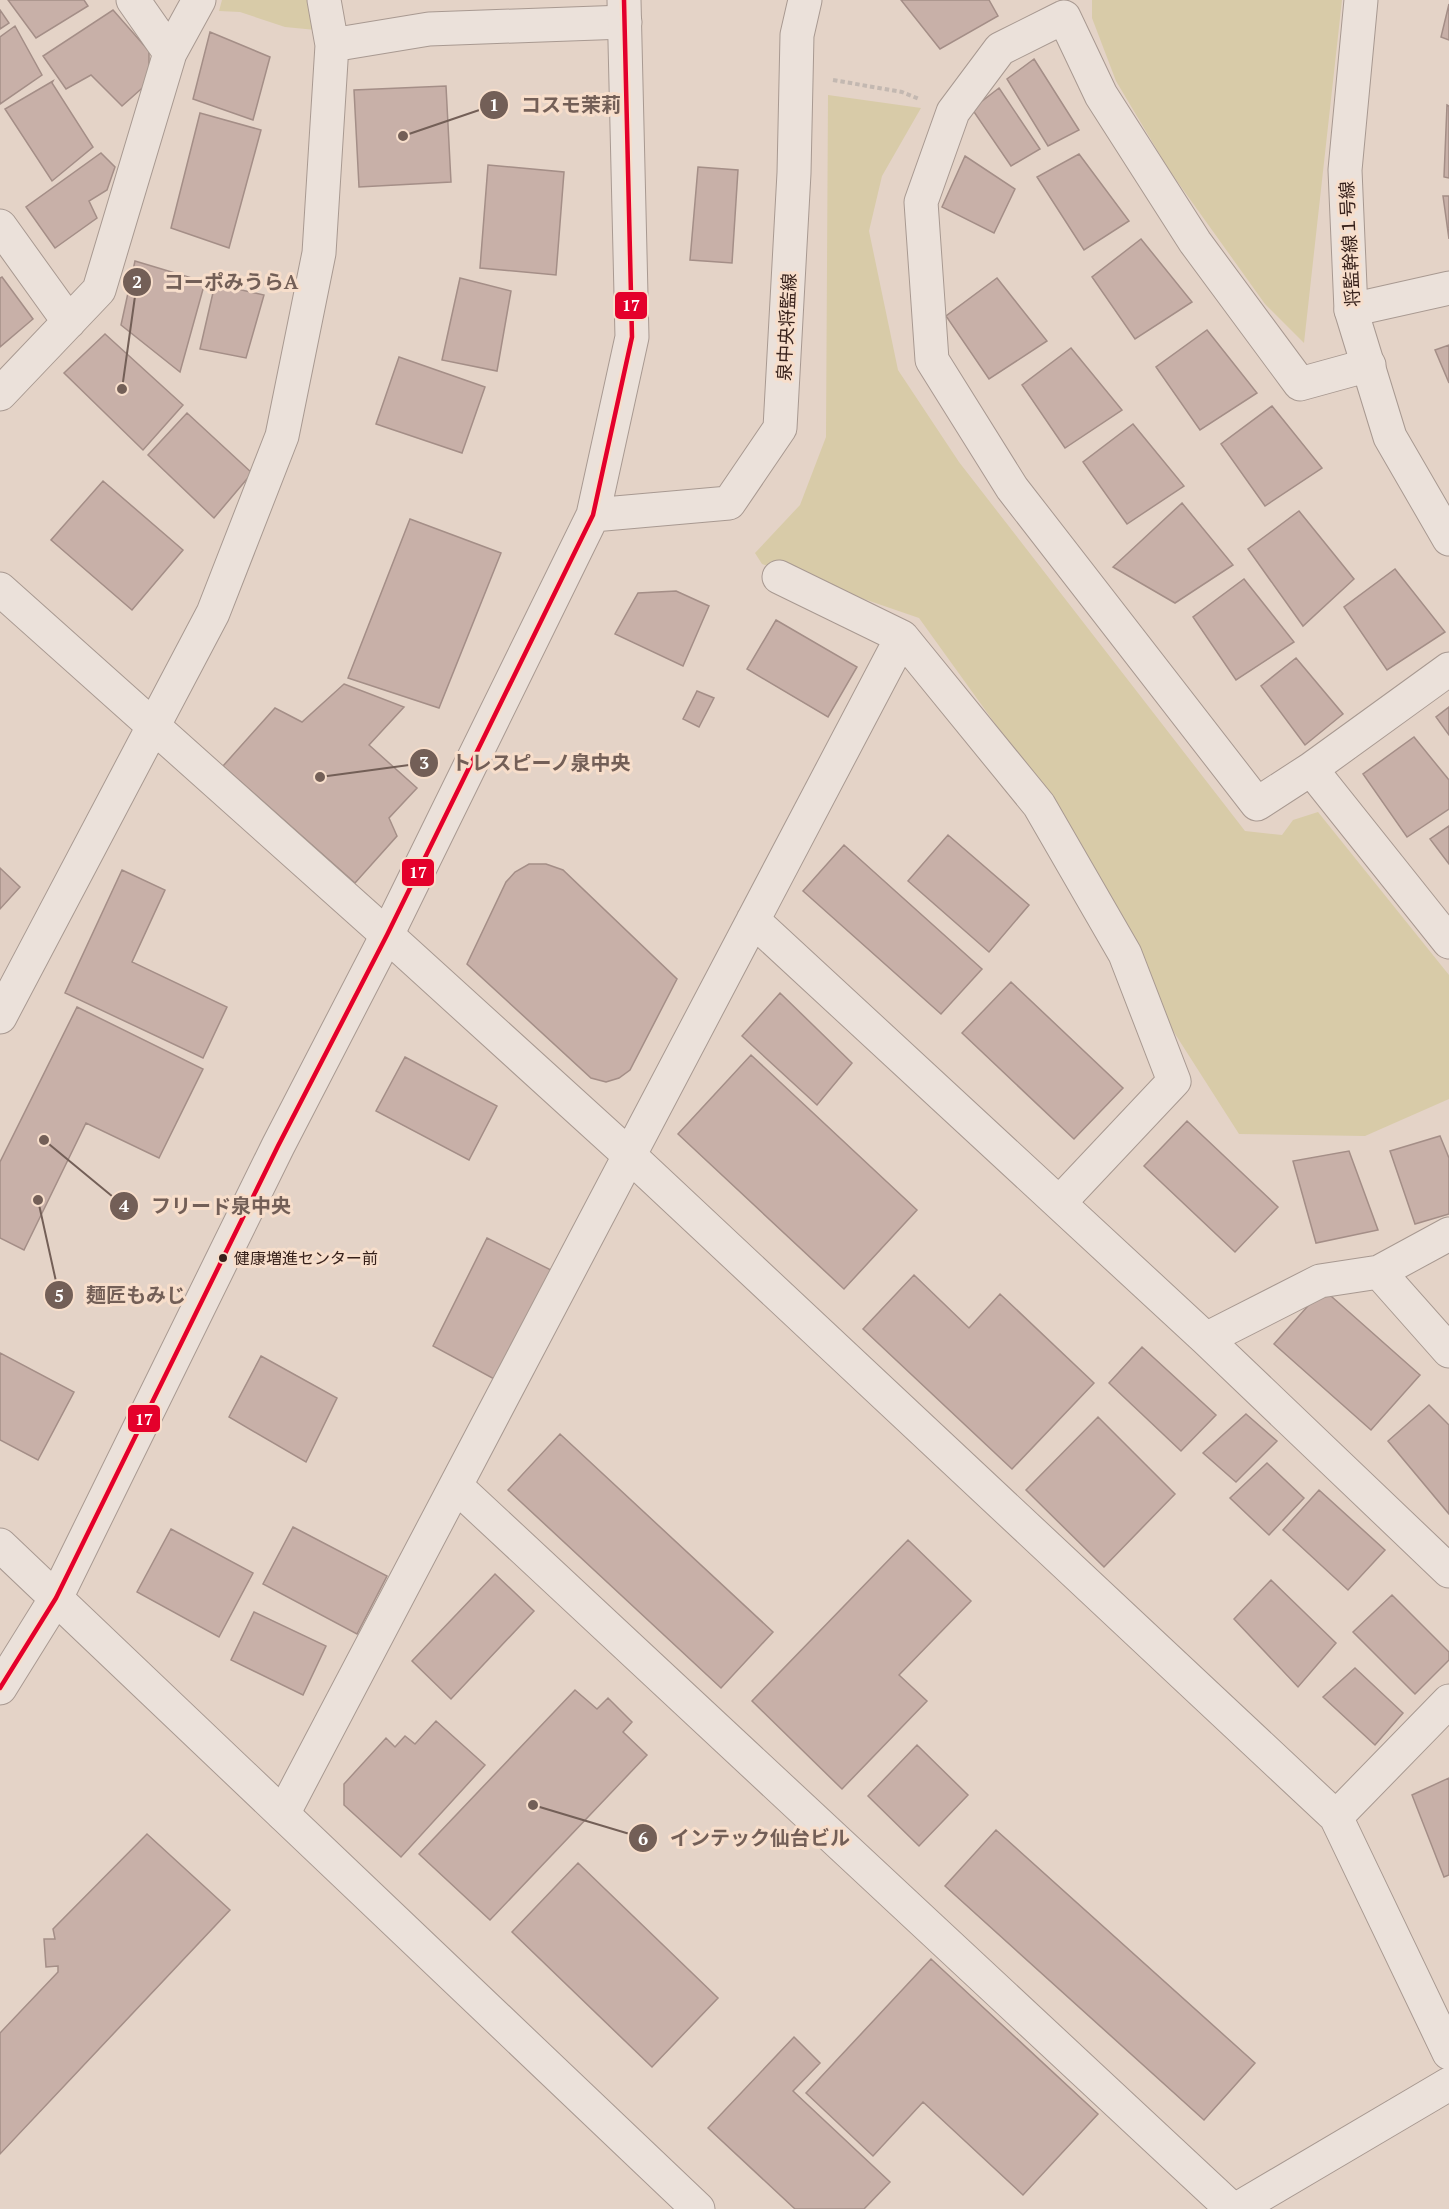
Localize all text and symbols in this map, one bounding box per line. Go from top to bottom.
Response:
callout: コスモ茉莉 [479,86,633,124]
text: コスモ茉莉 [521,91,621,118]
text: 1 [489,92,499,116]
street label: 将監幹線１号線 [1334,180,1364,308]
callout: コーポみうらA [122,263,311,301]
text: コーポみうらA [164,268,299,295]
text: 2 [132,269,142,293]
street label: 泉中央将監線 [771,272,801,382]
line badge: 17 [614,291,648,320]
text: 17 [622,294,640,316]
callout: トレスピーノ泉中央 [409,744,643,782]
text: トレスピーノ泉中央 [452,749,630,776]
text: 3 [419,750,429,774]
line badge: 17 [401,858,435,887]
text: 17 [409,861,427,883]
callout: フリード泉中央 [109,1187,303,1225]
text: フリード泉中央 [151,1192,291,1219]
text: 4 [119,1193,130,1217]
place label: 健康増進センター前 [234,1247,378,1269]
marker: 健康増進センター前 [217,1252,229,1264]
callout: 麺匠もみじ [44,1276,198,1314]
text: 麺匠もみじ [86,1281,186,1308]
text: 5 [54,1283,64,1307]
line badge: 17 [127,1404,161,1433]
text: 17 [135,1408,153,1430]
callout: インテック仙台ビル [628,1819,862,1857]
text: インテック仙台ビル [670,1824,850,1851]
text: 6 [638,1826,648,1850]

